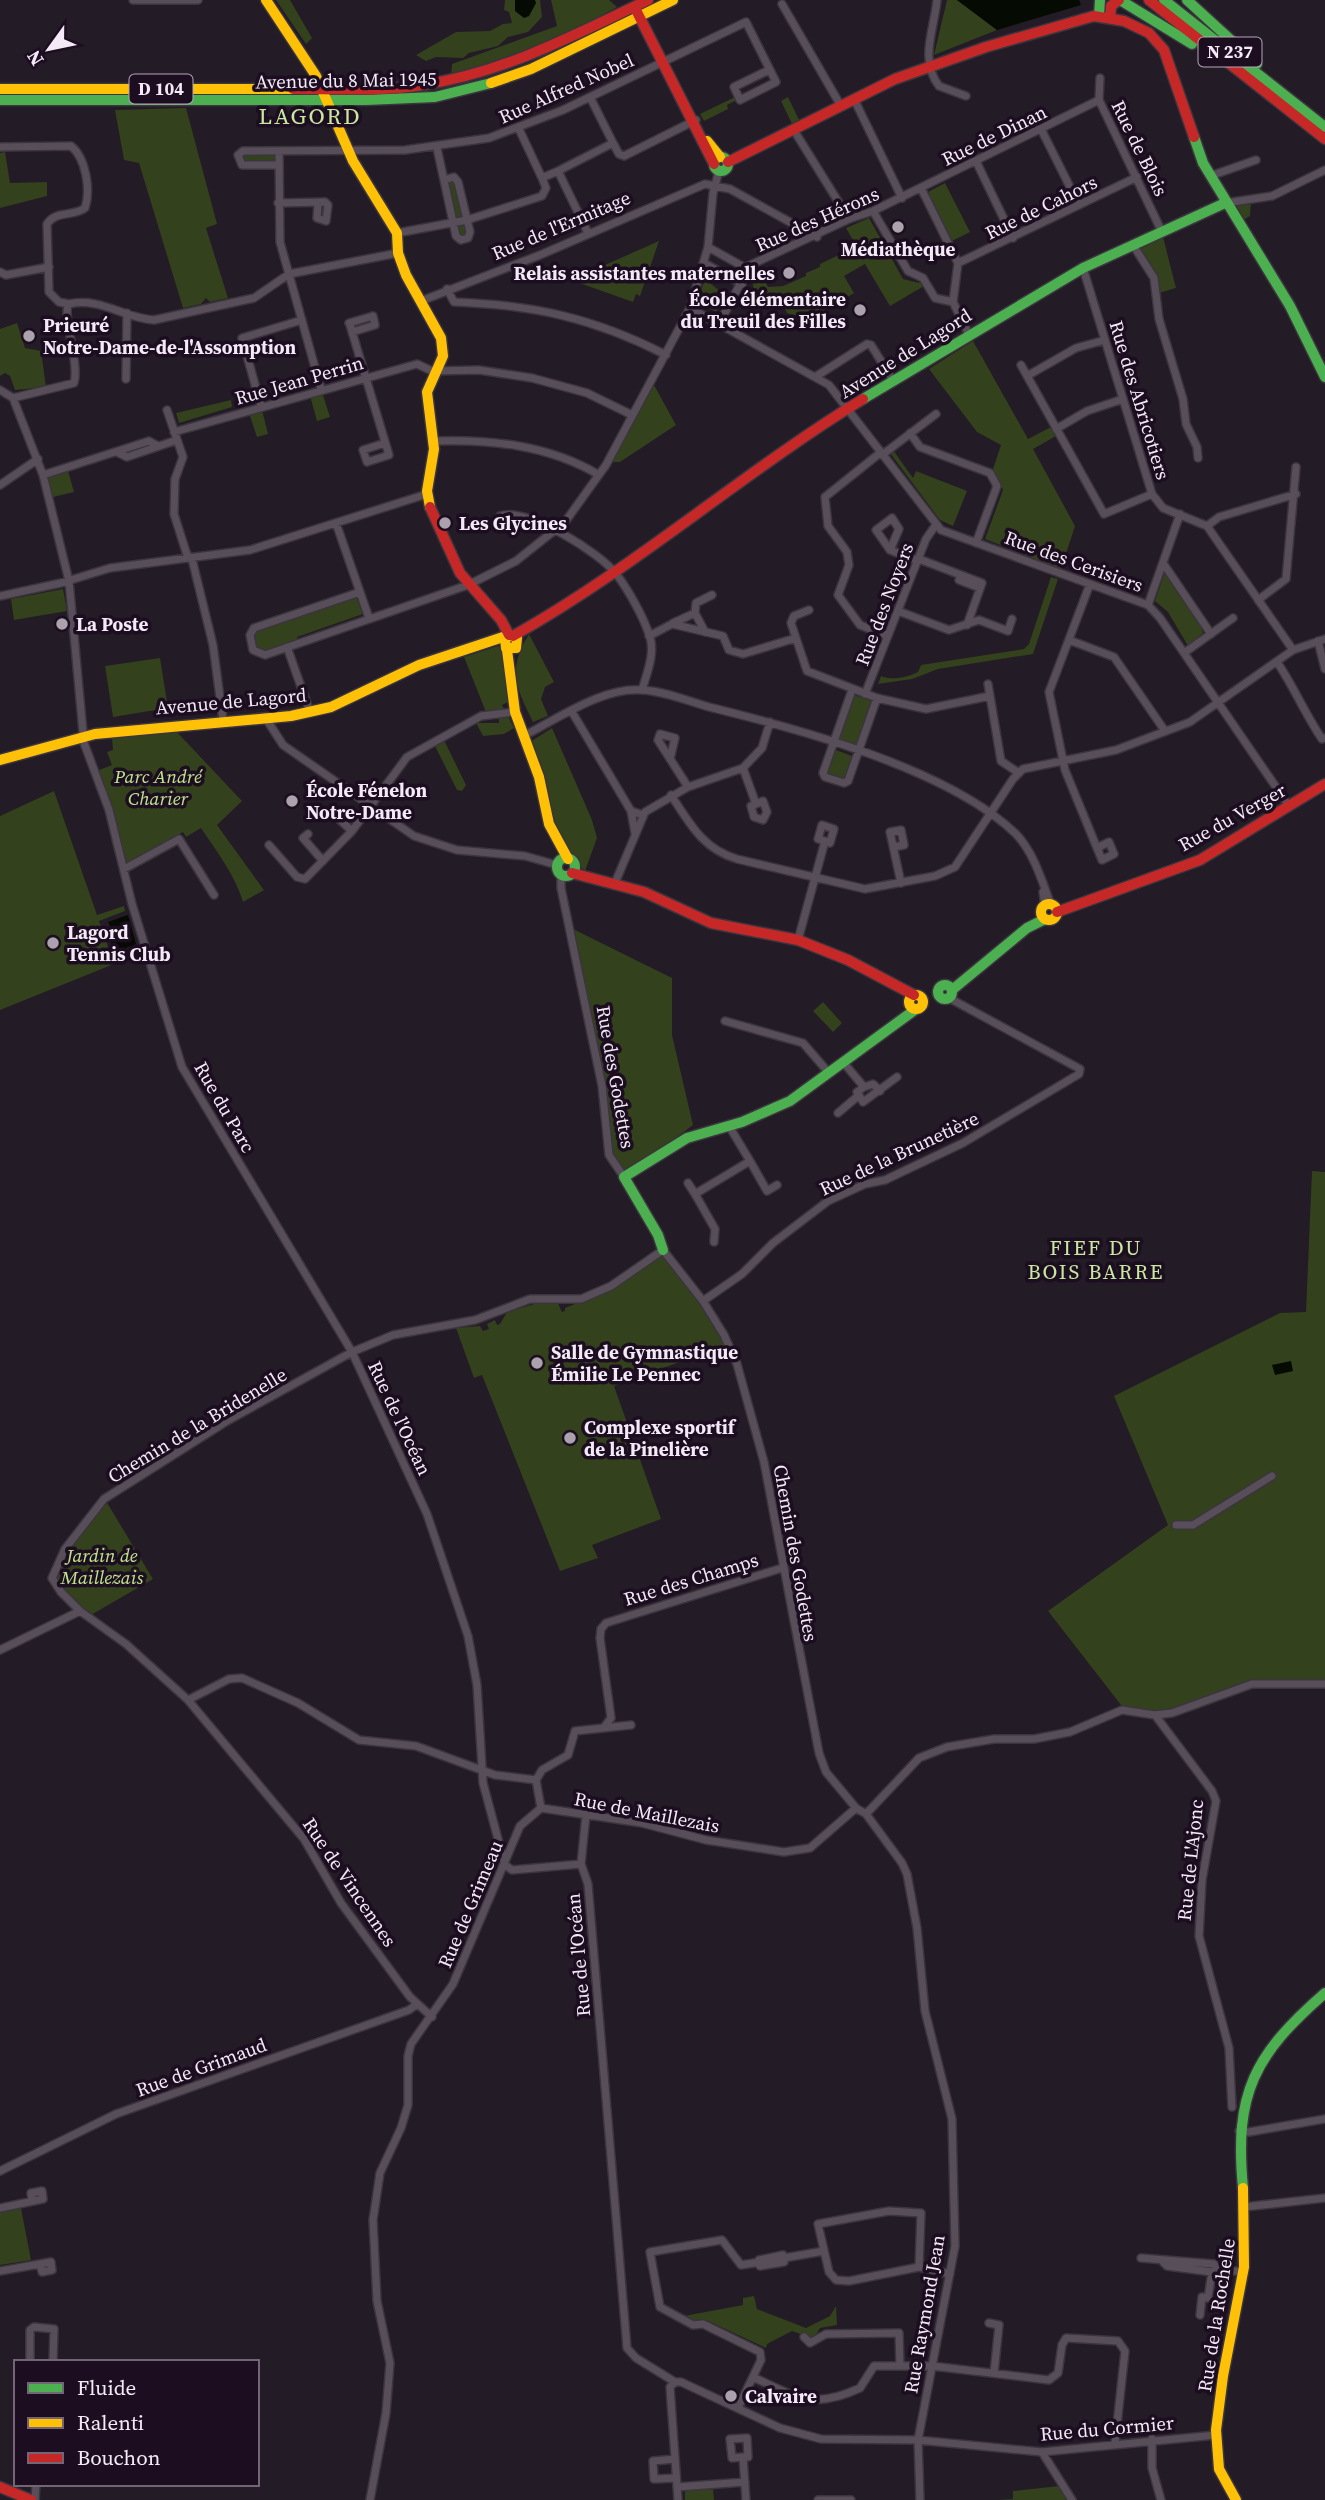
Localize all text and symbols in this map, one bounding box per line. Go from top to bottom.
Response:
north arrow [14,14,84,84]
road number: N 237 [1198,38,1262,66]
text: N [20,45,49,71]
street label: Rue Alfred Nobel [494,46,638,129]
street label: Avenue du 8 Mai 1945 [255,65,437,95]
road number: D 104 [130,74,192,104]
street label: Rue de Blois [1106,96,1174,200]
street label: Rue de Dinan [937,98,1051,172]
district label: LAGORD [258,100,362,132]
street label: Rue de Cahors [981,169,1101,245]
street label: Rue des Hérons [751,180,883,258]
street label: Rue de l'Ermitage [488,184,634,266]
marker: Médiathèque [890,219,906,235]
place label: Médiathèque [841,236,955,262]
place label: Relais assistantes maternelles [513,260,775,286]
marker: Relais assistantes maternelles [781,265,797,281]
place label: École élémentaire du Treuil des Filles [681,286,846,334]
street label: Avenue de Lagord [834,302,976,404]
marker: École élémentaire du Treuil des Filles [852,302,868,318]
place label: Prieuré Notre-Dame-de-l'Assomption [43,312,296,360]
street label: Rue des Abricotiers [1103,317,1177,483]
marker: Prieuré Notre-Dame-de-l'Assomption [21,328,37,344]
street label: Rue Jean Perrin [232,349,366,411]
place label: Les Glycines [459,510,567,536]
marker: Les Glycines [437,515,453,531]
street label: Rue des Cerisiers [1001,524,1147,598]
street label: Rue des Noyers [849,539,919,669]
place label: La Poste [76,611,149,637]
marker: La Poste [54,616,70,632]
street label: Avenue de Lagord [155,681,308,721]
park label: Parc André Charier [113,763,203,811]
place label: École Fénelon Notre-Dame [306,777,428,825]
street label: Rue du Verger [1174,777,1290,857]
marker: École Fénelon Notre-Dame [284,793,300,809]
place label: Lagord Tennis Club [67,919,171,967]
marker: Lagord Tennis Club [45,935,61,951]
street label: Rue des Godettes [591,1004,641,1150]
street label: Rue du Parc [188,1057,262,1157]
street label: Rue de la Brunetière [815,1105,983,1201]
district label: FIEF DU BOIS BARRE [1027,1233,1165,1286]
place label: Salle de Gymnastique Émilie Le Pennec [551,1339,738,1387]
marker: Salle de Gymnastique Émilie Le Pennec [529,1355,545,1371]
street label: Rue de l'Océan [362,1357,438,1479]
street label: Chemin de la Bridenelle [103,1361,291,1489]
place label: Complexe sportif de la Pinelière [584,1414,737,1462]
marker: Complexe sportif de la Pinelière [562,1430,578,1446]
street label: Chemin des Godettes [768,1462,824,1644]
park label: Jardin de Maillezais [60,1542,143,1590]
street label: Rue des Champs [621,1546,761,1612]
street label: Rue de Maillezais [572,1785,722,1839]
street label: Rue de L'Ajonc [1171,1798,1209,1922]
street label: Rue de Vincennes [297,1812,403,1952]
street label: Rue de Grimeau [431,1836,509,1972]
street label: Rue de l'Océan [560,1892,596,2018]
street label: Rue de Grimaud [132,2031,270,2103]
street label: Rue Raymond Jean [897,2233,951,2395]
street label: Rue de la Rochelle [1191,2236,1241,2394]
legend [14,2360,259,2486]
text: Fluide [77,2373,136,2402]
place label: Calvaire [745,2383,817,2409]
marker: Calvaire [723,2388,739,2404]
text: Ralenti [77,2408,144,2437]
street label: Rue du Cormier [1039,2409,1175,2447]
text: Bouchon [77,2443,161,2472]

